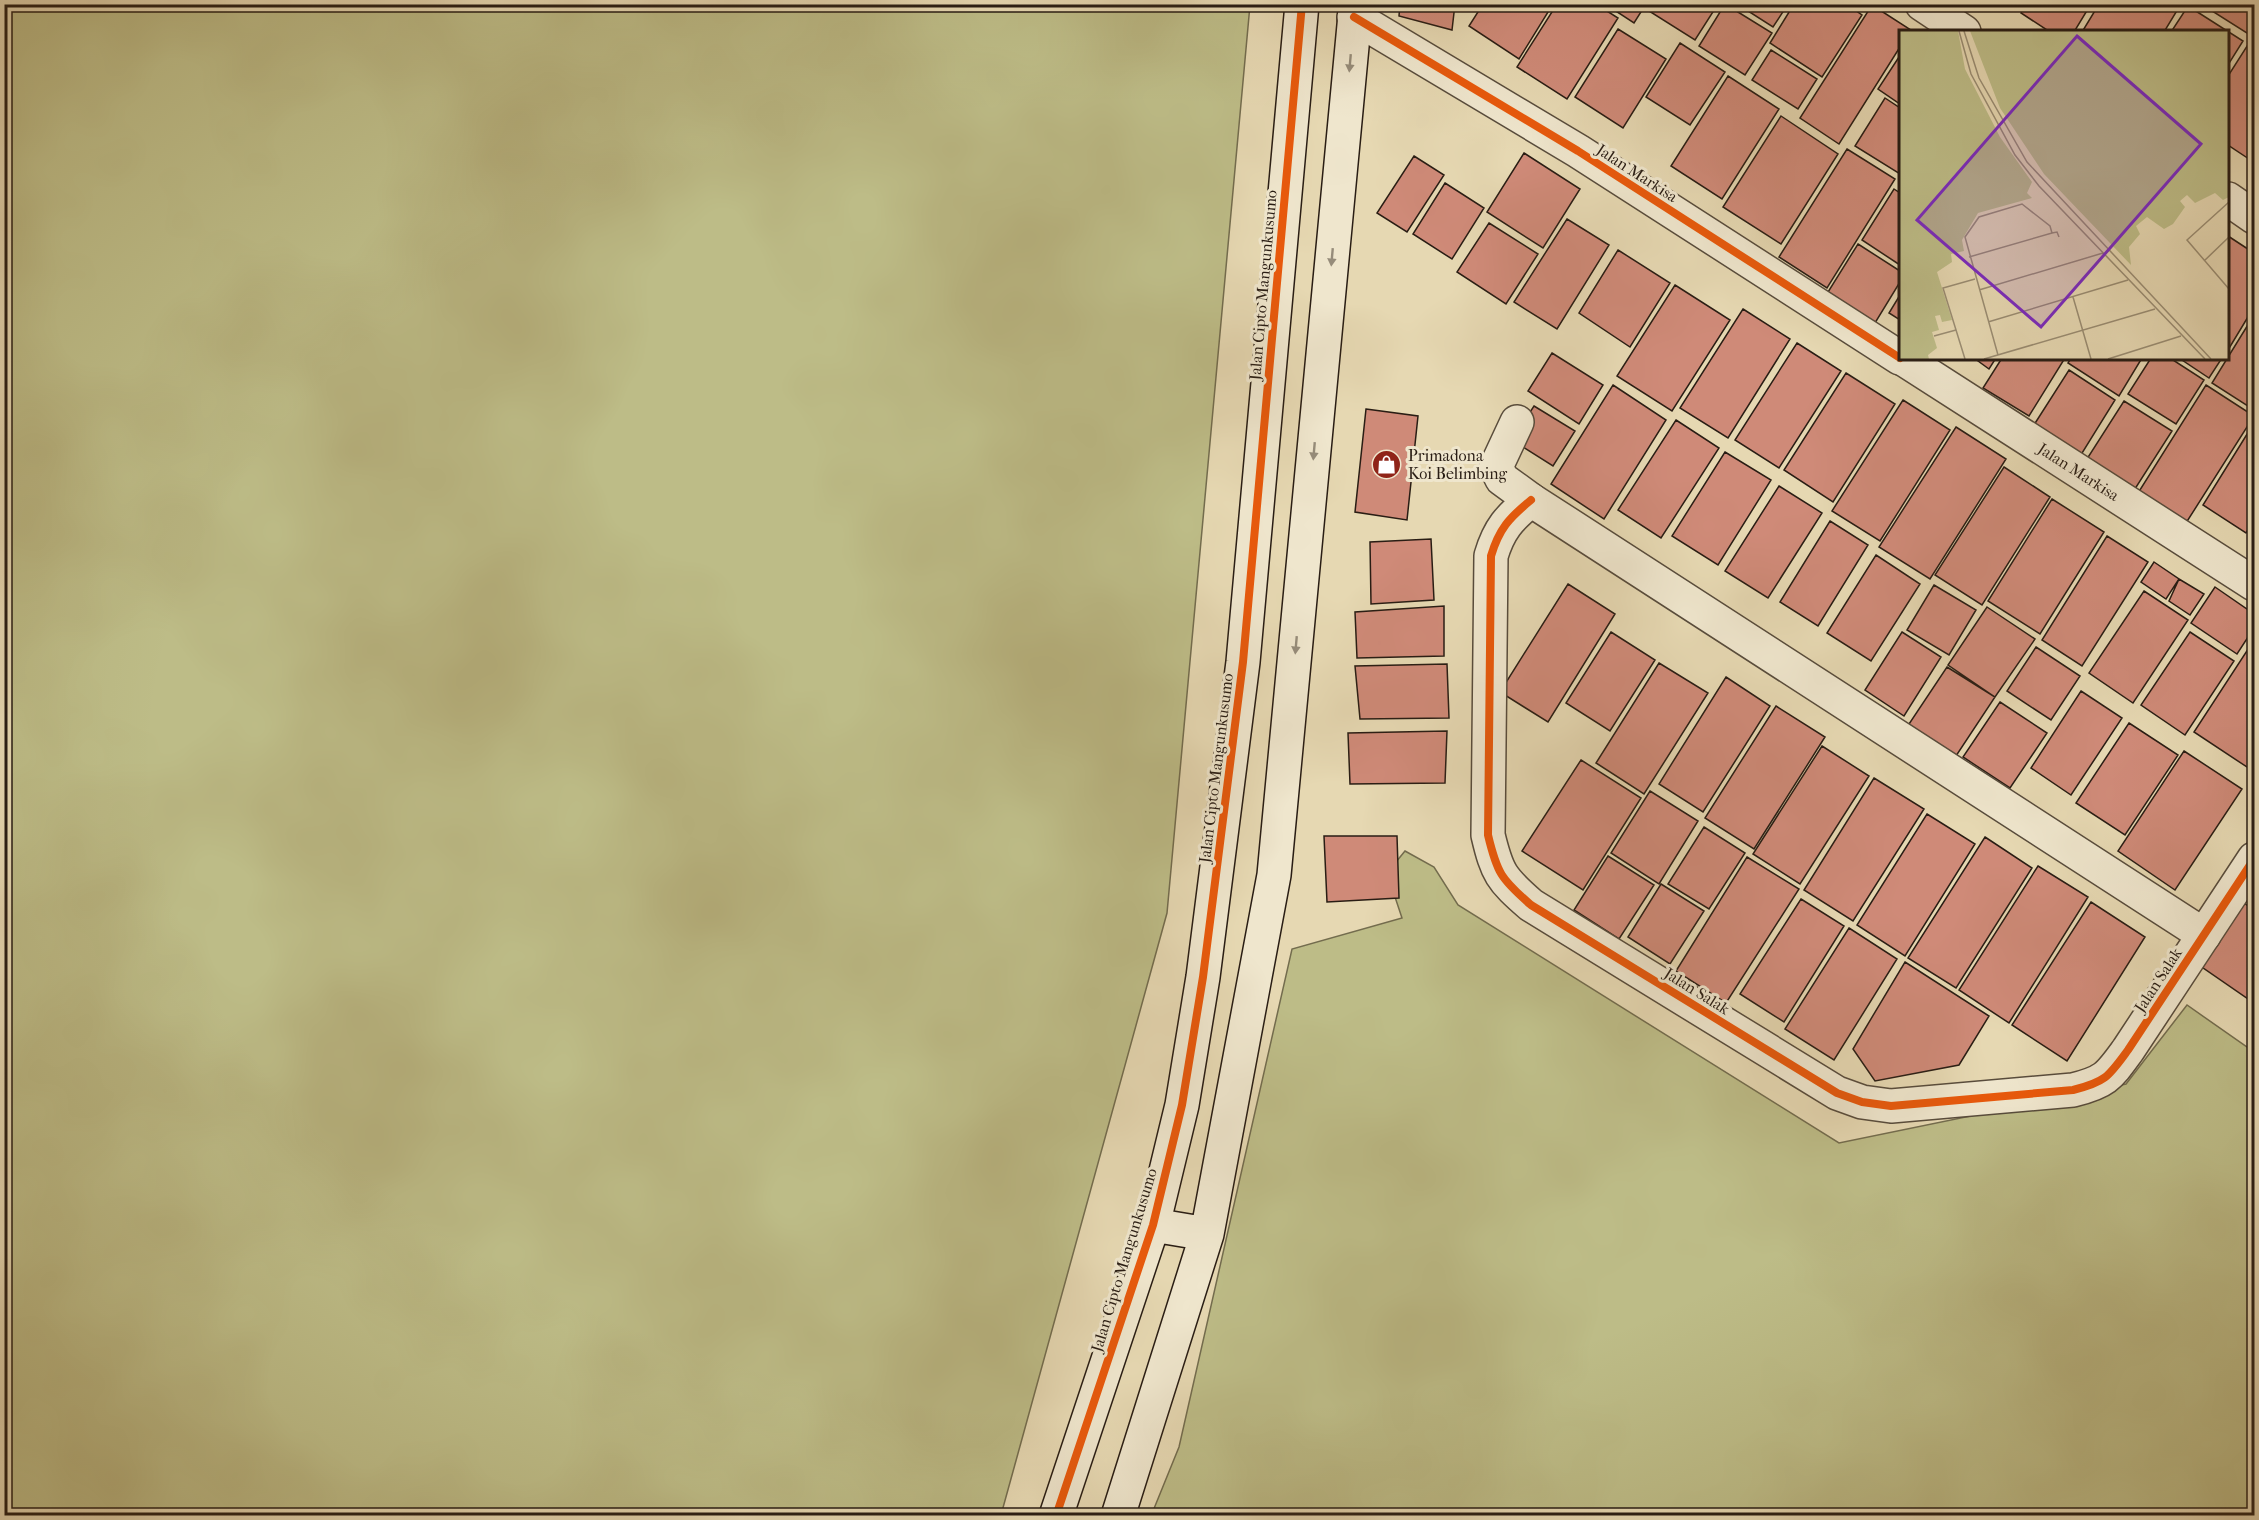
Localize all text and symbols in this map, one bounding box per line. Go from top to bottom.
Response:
inset map [1899,30,2229,360]
one-way arrow [1345,53,1355,72]
street label: Jalan Markisa [1591,139,1682,207]
street label: Jalan Cipto Mangunkusumo [1245,189,1281,383]
one-way arrow [1327,247,1337,266]
street label: Jalan Markisa [2033,437,2123,505]
one-way arrow [1309,442,1319,461]
place label: Primadona Koi Belimbing [1408,446,1507,483]
shop icon: Primadona Koi Belimbing [1371,448,1403,480]
one-way arrow [1291,636,1301,655]
street label: Jalan Cipto Mangunkusumo [1195,672,1237,866]
street label: Jalan Salak [2129,943,2186,1018]
street label: Jalan Salak [1659,962,1734,1019]
street label: Jalan Cipto Mangunkusumo [1086,1166,1161,1356]

